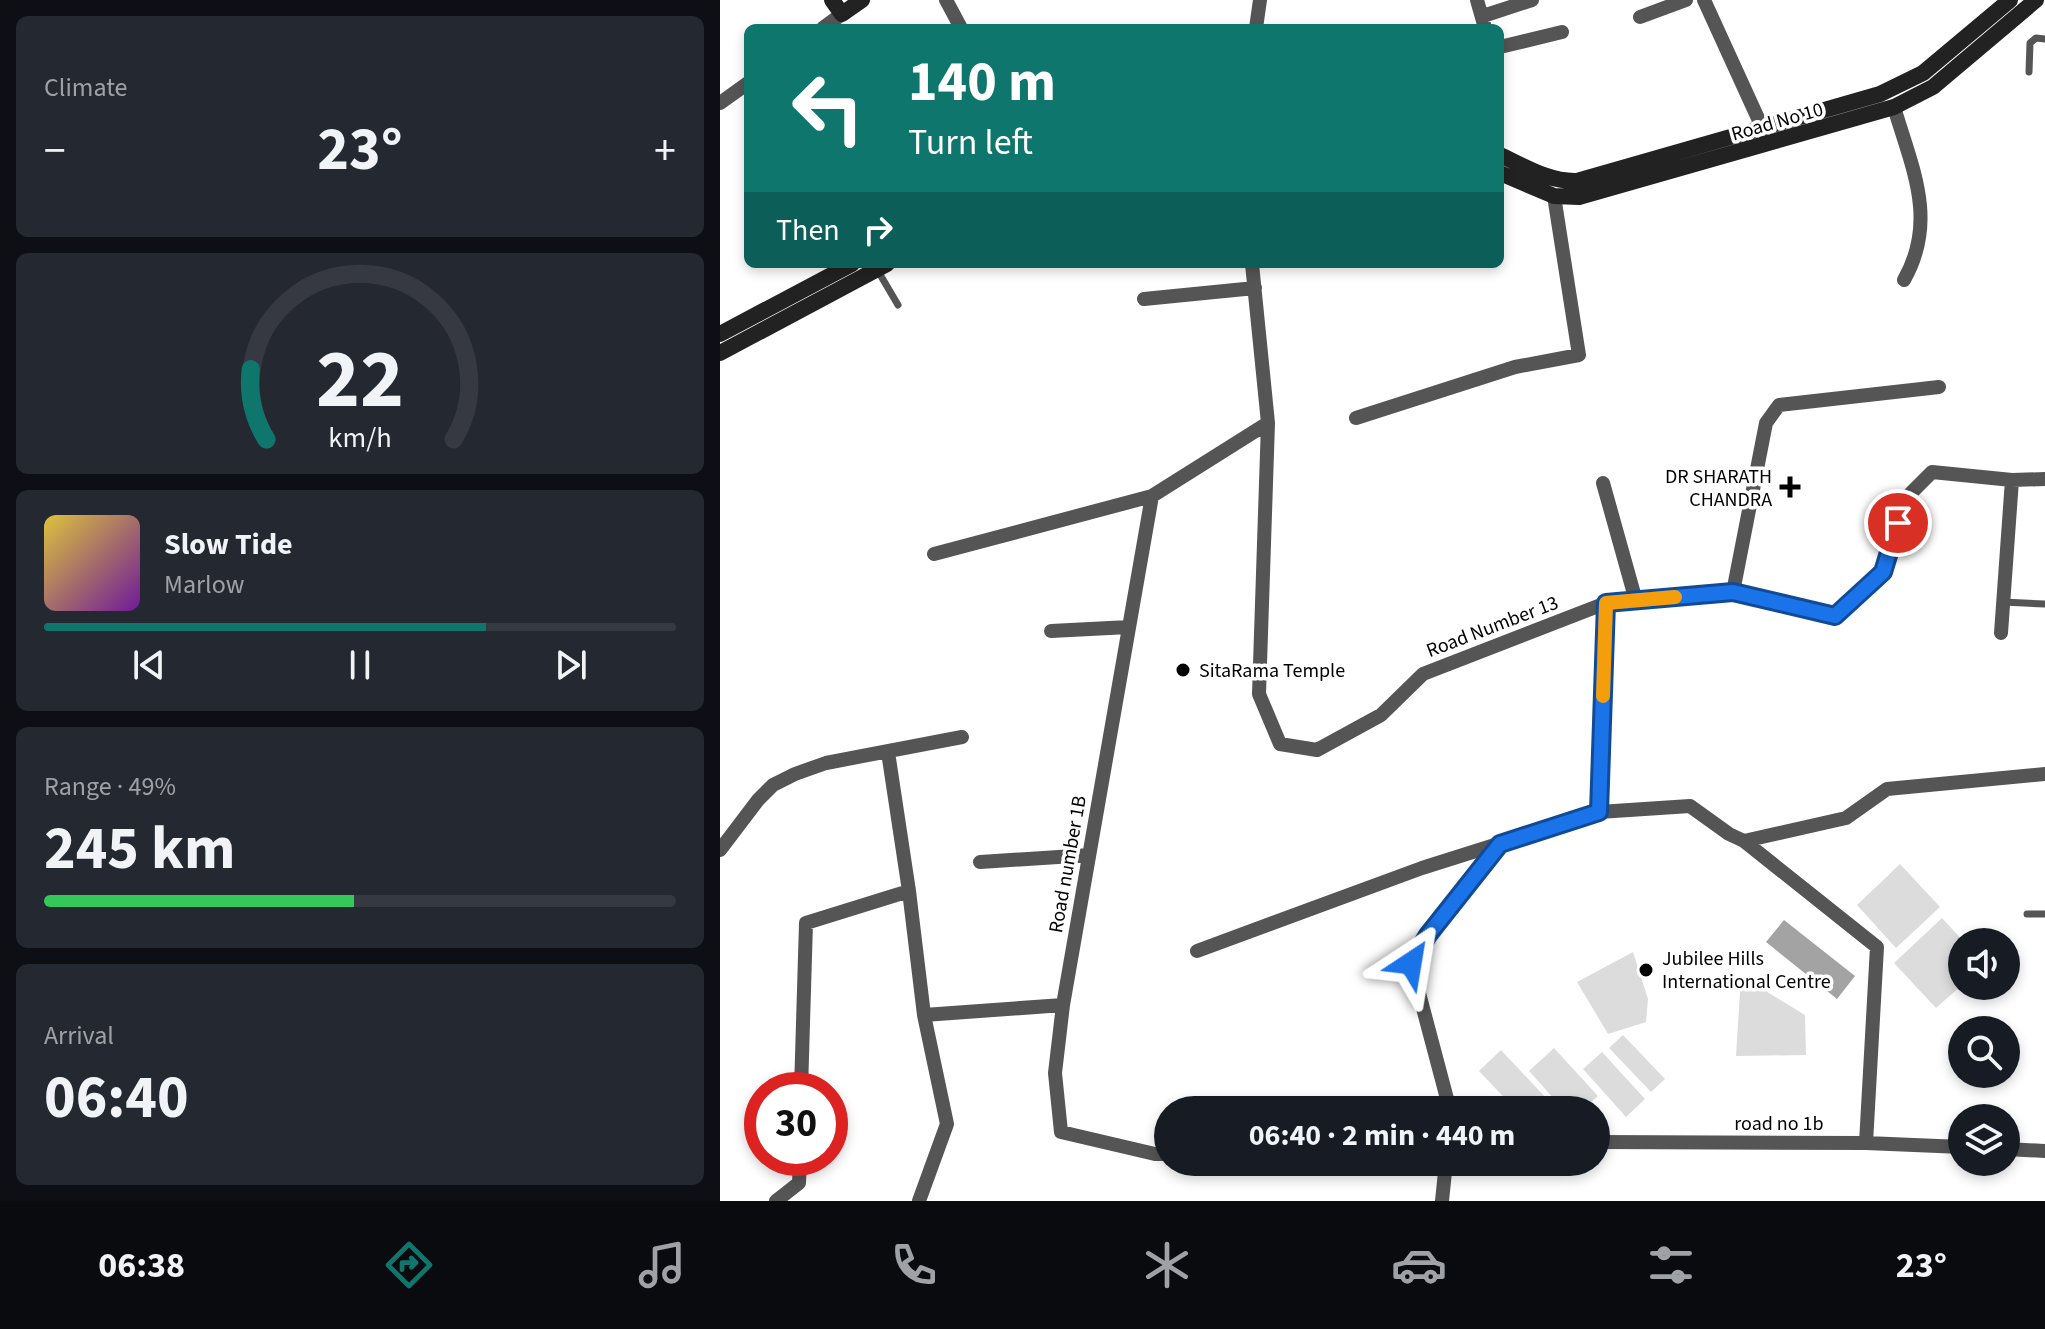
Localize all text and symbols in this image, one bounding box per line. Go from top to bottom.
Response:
text: 140 m [908,43,1056,122]
icon: left [776,56,880,160]
text: Climate [44,69,128,106]
street label: Road No 10 [1728,95,1827,148]
text: 23° [317,108,403,193]
text: Turn left [908,117,1033,168]
text: − [44,120,66,183]
text: + [654,120,676,183]
icon: right [856,208,900,252]
text: Then [776,209,840,252]
text: 22 [316,320,404,438]
text: km/h [328,418,392,458]
place label: DR SHARATH CHANDRA [1665,463,1772,514]
marker: DR SHARATH CHANDRA [1779,476,1801,498]
pin [1864,489,1932,557]
icon: arrive [1876,501,1920,545]
text: Slow Tide [164,523,293,566]
text: Marlow [164,566,244,603]
street label: Road Number 13 [1422,589,1562,665]
icon: previous [127,643,171,687]
icon: pause [338,643,382,687]
icon: next [549,643,593,687]
place label: SitaRama Temple [1199,657,1345,685]
marker: SitaRama Temple [1174,661,1192,679]
text: Range · 49% [44,768,176,805]
street label: Road number 1B [1042,793,1094,935]
text: 245 km [44,807,235,892]
position arrow [1369,921,1453,1005]
map controls [1948,928,2020,1176]
button: sound [1948,928,2020,1000]
place label: Jubilee Hills International Centre [1662,945,1831,996]
marker: Jubilee Hills International Centre [1637,961,1655,979]
button: search [1948,1016,2020,1088]
text: Arrival [44,1017,114,1054]
text: 06:40 [44,1056,189,1141]
speed limit sign: 30 [744,1072,848,1176]
button: layers [1948,1104,2020,1176]
street label: road no 1b [1734,1110,1824,1138]
text: 06:40 · 2 min · 440 m [1249,1114,1515,1157]
icon: directions [381,1237,437,1293]
icon: music [634,1237,690,1293]
icon: phone [886,1237,942,1293]
icon: climate [1139,1237,1195,1293]
icon: car [1391,1237,1447,1293]
icon: filters [1643,1237,1699,1293]
text: 06:38 [98,1240,185,1291]
text: 23° [1896,1240,1947,1291]

